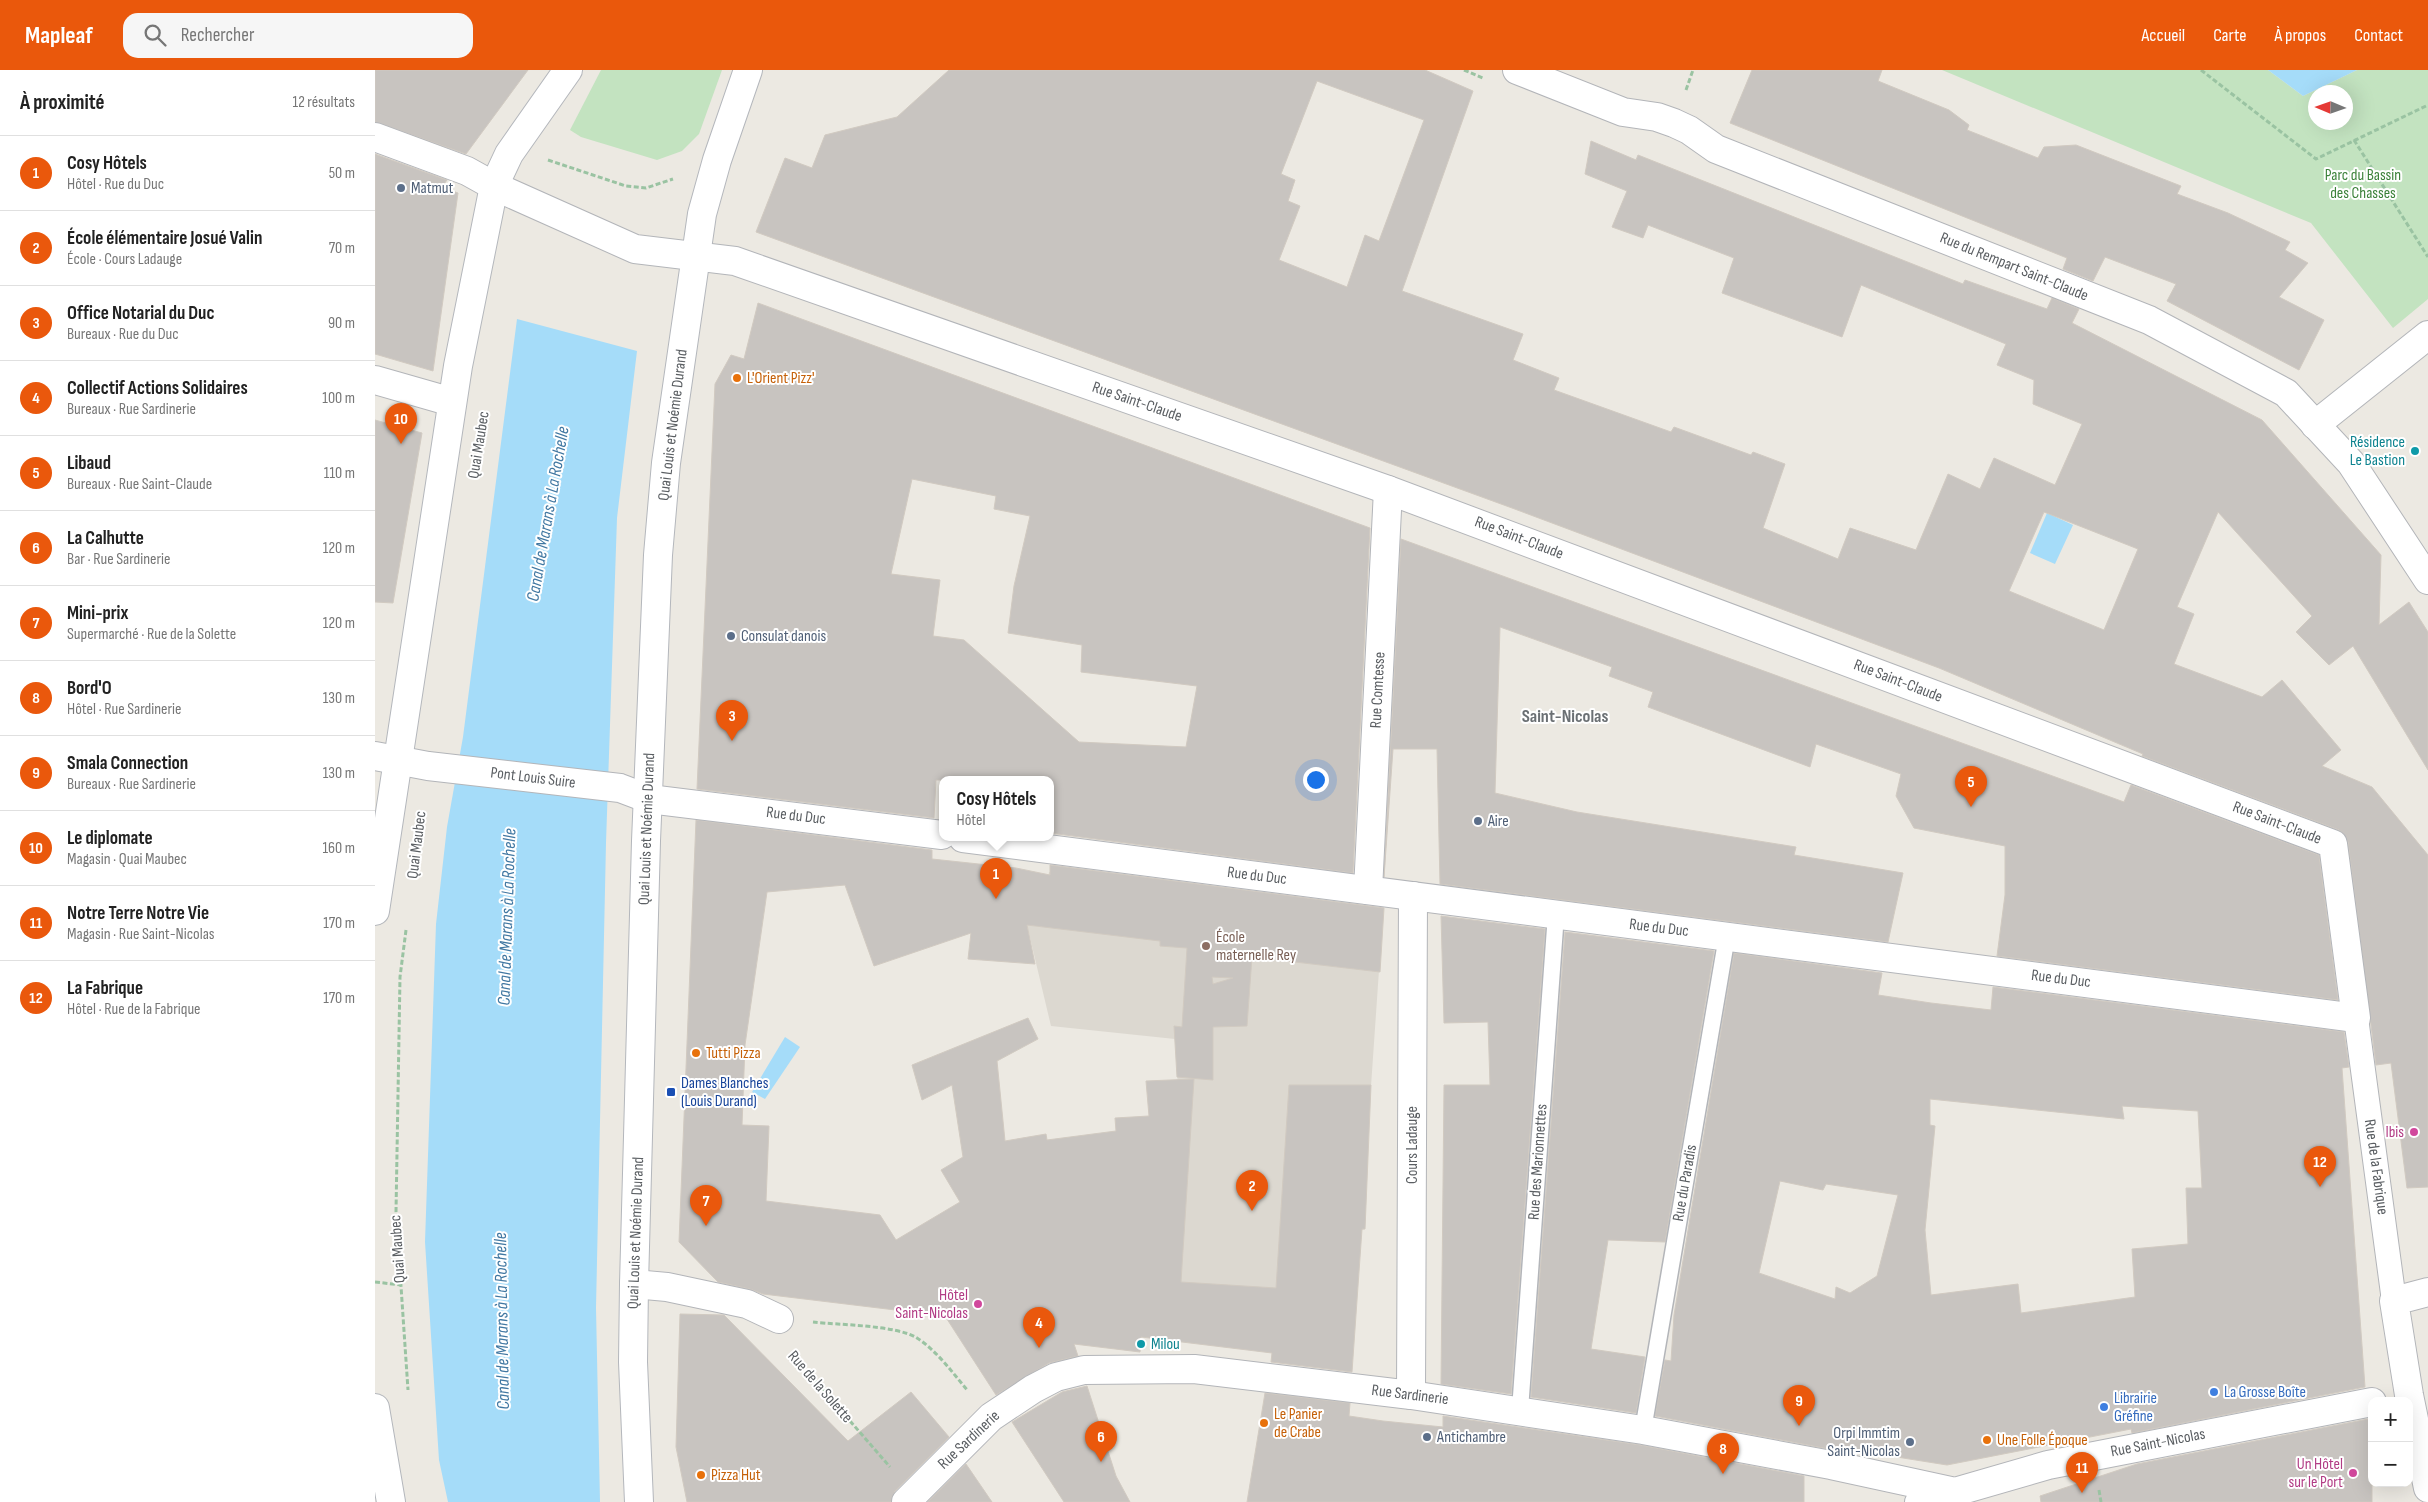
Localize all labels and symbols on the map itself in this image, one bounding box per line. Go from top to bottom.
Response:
north arrow [2308,85,2353,130]
park label: Parc du Bassin des Chasses [2325,166,2401,203]
place label: Matmut [411,179,454,198]
marker: Matmut [395,182,407,194]
street label: Rue du Rempart Saint-Claude [1937,229,2091,305]
street label: Quai Louis et Noémie Durand [654,348,692,502]
place label: L'Orient Pizz' [747,369,815,388]
marker: L'Orient Pizz' [731,372,743,384]
street label: Rue Saint-Claude [1090,378,1184,426]
pin: 10 [385,403,417,444]
street label: Quai Maubec [464,410,494,480]
water label: Canal de Marans à La Rochelle [522,425,574,603]
place label: Résidence Le Bastion [2350,433,2405,470]
marker: Résidence Le Bastion [2409,445,2421,457]
street label: Rue Saint-Claude [1472,512,1566,564]
place label: Consulat danois [741,627,826,646]
marker: Consulat danois [725,630,737,642]
street label: Rue Comtesse [1367,651,1389,729]
street label: Rue Saint-Claude [1851,655,1945,707]
pin: 3 [716,700,748,741]
district label: Saint-Nicolas [1522,706,1608,727]
street label: Quai Louis et Noémie Durand [635,752,659,906]
street label: Pont Louis Suire [489,763,577,793]
pin: 5 [1955,766,1987,807]
your location [1303,767,1329,793]
street label: Rue Saint-Claude [2230,797,2324,849]
street label: Rue du Duc [765,803,827,829]
street label: Quai Maubec [403,810,431,880]
place label: Aire [1487,812,1509,831]
marker: Aire [1472,815,1484,827]
water label: Canal de Marans à La Rochelle [493,828,521,1006]
pin: 1 [980,858,1012,899]
street label: Rue du Duc [1226,863,1288,889]
street label: Rue du Duc [1628,915,1690,941]
place label: École maternelle Rey [1216,928,1296,965]
marker: École maternelle Rey [1200,940,1212,952]
street label: Rue du Duc [2030,966,2092,992]
place label: Tutti Pizza [706,1044,761,1063]
marker: Tutti Pizza [690,1047,702,1059]
place label: Dames Blanches (Louis Durand) [681,1074,769,1111]
marker: Dames Blanches (Louis Durand) [665,1086,677,1098]
street label: Rue des Marionnettes [1524,1103,1552,1221]
street label: Cours Ladauge [1403,1106,1422,1184]
street label: Rue de la Fabrique [2360,1118,2392,1216]
place label: Ibis [2385,1123,2404,1142]
marker: Ibis [2408,1126,2420,1138]
street label: Rue du Paradis [1669,1143,1701,1223]
pin: 12 [2304,1146,2336,1187]
street label: Quai Louis et Noémie Durand [624,1156,648,1310]
pin: 2 [1236,1170,1268,1211]
pin: 7 [690,1185,722,1226]
street label: Quai Maubec [386,1214,410,1284]
water label: Canal de Marans à La Rochelle [490,1232,514,1410]
place label: Hôtel Saint-Nicolas [895,1286,968,1323]
marker: Hôtel Saint-Nicolas [972,1298,984,1310]
pin: 4 [1023,1307,1055,1348]
place label: Milou [1151,1335,1180,1354]
marker: Milou [1135,1338,1147,1350]
street label: Rue de la Solette [784,1347,856,1427]
street label: Rue Sardinerie [1370,1381,1450,1409]
place label: La Grosse Boîte [2224,1383,2306,1402]
pin: 9 [1783,1385,1815,1426]
marker: La Grosse Boîte [2208,1386,2220,1398]
place label: Librairie Gréfine [2114,1389,2157,1426]
marker: Librairie Gréfine [2098,1401,2110,1413]
place label: Le Panier de Crabe [1274,1405,1323,1442]
street label: Rue Sardinerie [934,1407,1004,1473]
marker: Le Panier de Crabe [1258,1417,1270,1429]
pin: 6 [1085,1421,1117,1462]
place label: Orpi Immtim Saint-Nicolas [1827,1424,1900,1461]
street label: Rue Saint-Nicolas [2109,1424,2207,1461]
place label: Antichambre [1436,1428,1506,1447]
marker: Antichambre [1421,1431,1433,1443]
place label: Une Folle Époque [1997,1431,2088,1450]
pin: 8 [1707,1433,1739,1474]
marker: Une Folle Époque [1981,1434,1993,1446]
marker: Orpi Immtim Saint-Nicolas [1904,1436,1916,1448]
pin: 11 [2066,1452,2098,1493]
place label: Un Hôtel sur le Port [2288,1455,2343,1492]
place label: Pizza Hut [711,1466,761,1485]
marker: Un Hôtel sur le Port [2347,1467,2359,1479]
marker: Pizza Hut [695,1469,707,1481]

